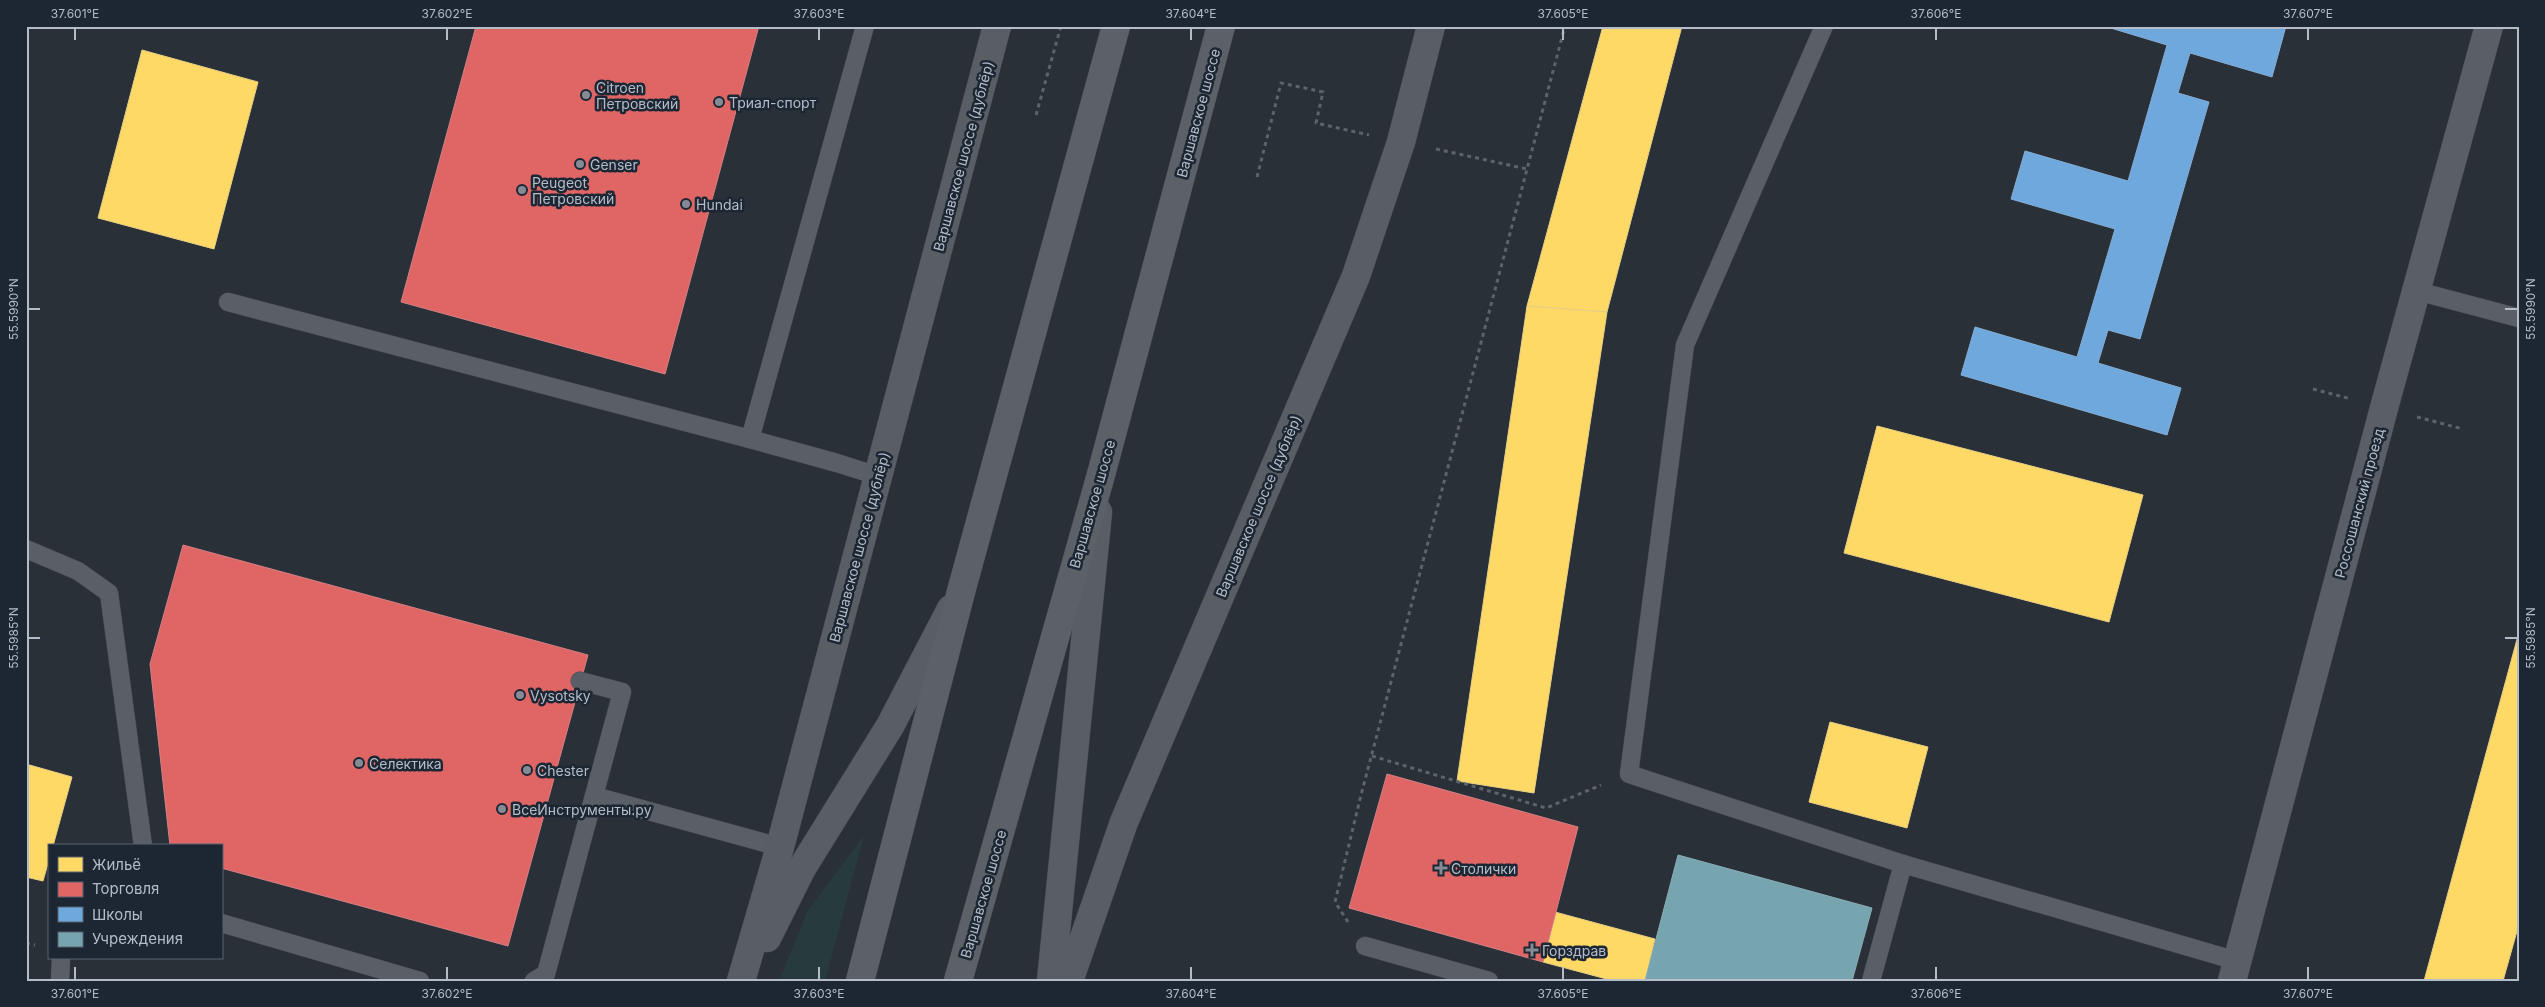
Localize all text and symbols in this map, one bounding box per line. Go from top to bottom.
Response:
text: 37.601°E [51,6,99,21]
text: 37.602°E [422,6,472,21]
text: 37.603°E [794,6,844,21]
text: 37.604°E [1165,6,1217,21]
text: 37.605°E [1538,6,1588,21]
text: 37.606°E [1911,6,1962,21]
text: 37.607°E [2283,6,2333,21]
street label: Варшавское шоссе [1173,47,1223,179]
street label: Варшавское шоссе (дублёр) [929,59,997,253]
place label: Citroen Петровский [596,79,678,112]
marker: Citroen Петровский [580,89,592,101]
place label: Триал-спорт [729,94,817,111]
marker: Триал-спорт [713,96,725,108]
place label: Genser [590,156,638,173]
marker: Genser [574,158,586,170]
place label: Peugeot Петровский [532,174,614,207]
marker: Peugeot Петровский [516,184,528,196]
place label: Hundai [696,196,743,213]
marker: Hundai [680,198,692,210]
text: 55.5990°N [6,278,21,340]
text: 55.5990°N [2523,278,2538,340]
street label: Варшавское шоссе (дублёр) [1212,412,1304,600]
street label: Россошанский проезд [2331,426,2387,580]
street label: Варшавское шоссе [1066,438,1118,570]
street label: Варшавское шоссе (дублёр) [825,450,893,644]
text: 55.5985°N [6,607,21,669]
text: 55.5985°N [2523,607,2538,669]
place label: Vysotsky [530,687,591,704]
marker: Vysotsky [514,689,526,701]
place label: Селектика [369,755,442,772]
marker: Селектика [353,757,365,769]
place label: Chester [537,762,589,779]
marker: Chester [521,764,533,776]
place label: ВсеИнструменты.ру [512,801,652,818]
marker: ВсеИнструменты.ру [496,803,508,815]
street label: Варшавское шоссе [957,828,1009,960]
legend [48,844,222,960]
text: Жильё [92,855,141,874]
place label: Столички [1451,860,1516,877]
marker: Столички [1435,862,1447,874]
text: Торговля [92,879,159,898]
text: Школы [92,905,143,924]
text: Учреждения [92,929,183,948]
place label: Горздрав [1542,942,1606,959]
marker: Горздрав [1526,944,1538,956]
text: 37.601°E [51,986,99,1001]
text: 37.602°E [422,986,472,1001]
text: 37.603°E [794,986,844,1001]
text: 37.604°E [1165,986,1217,1001]
text: 37.605°E [1538,986,1588,1001]
text: 37.606°E [1911,986,1962,1001]
text: 37.607°E [2283,986,2333,1001]

